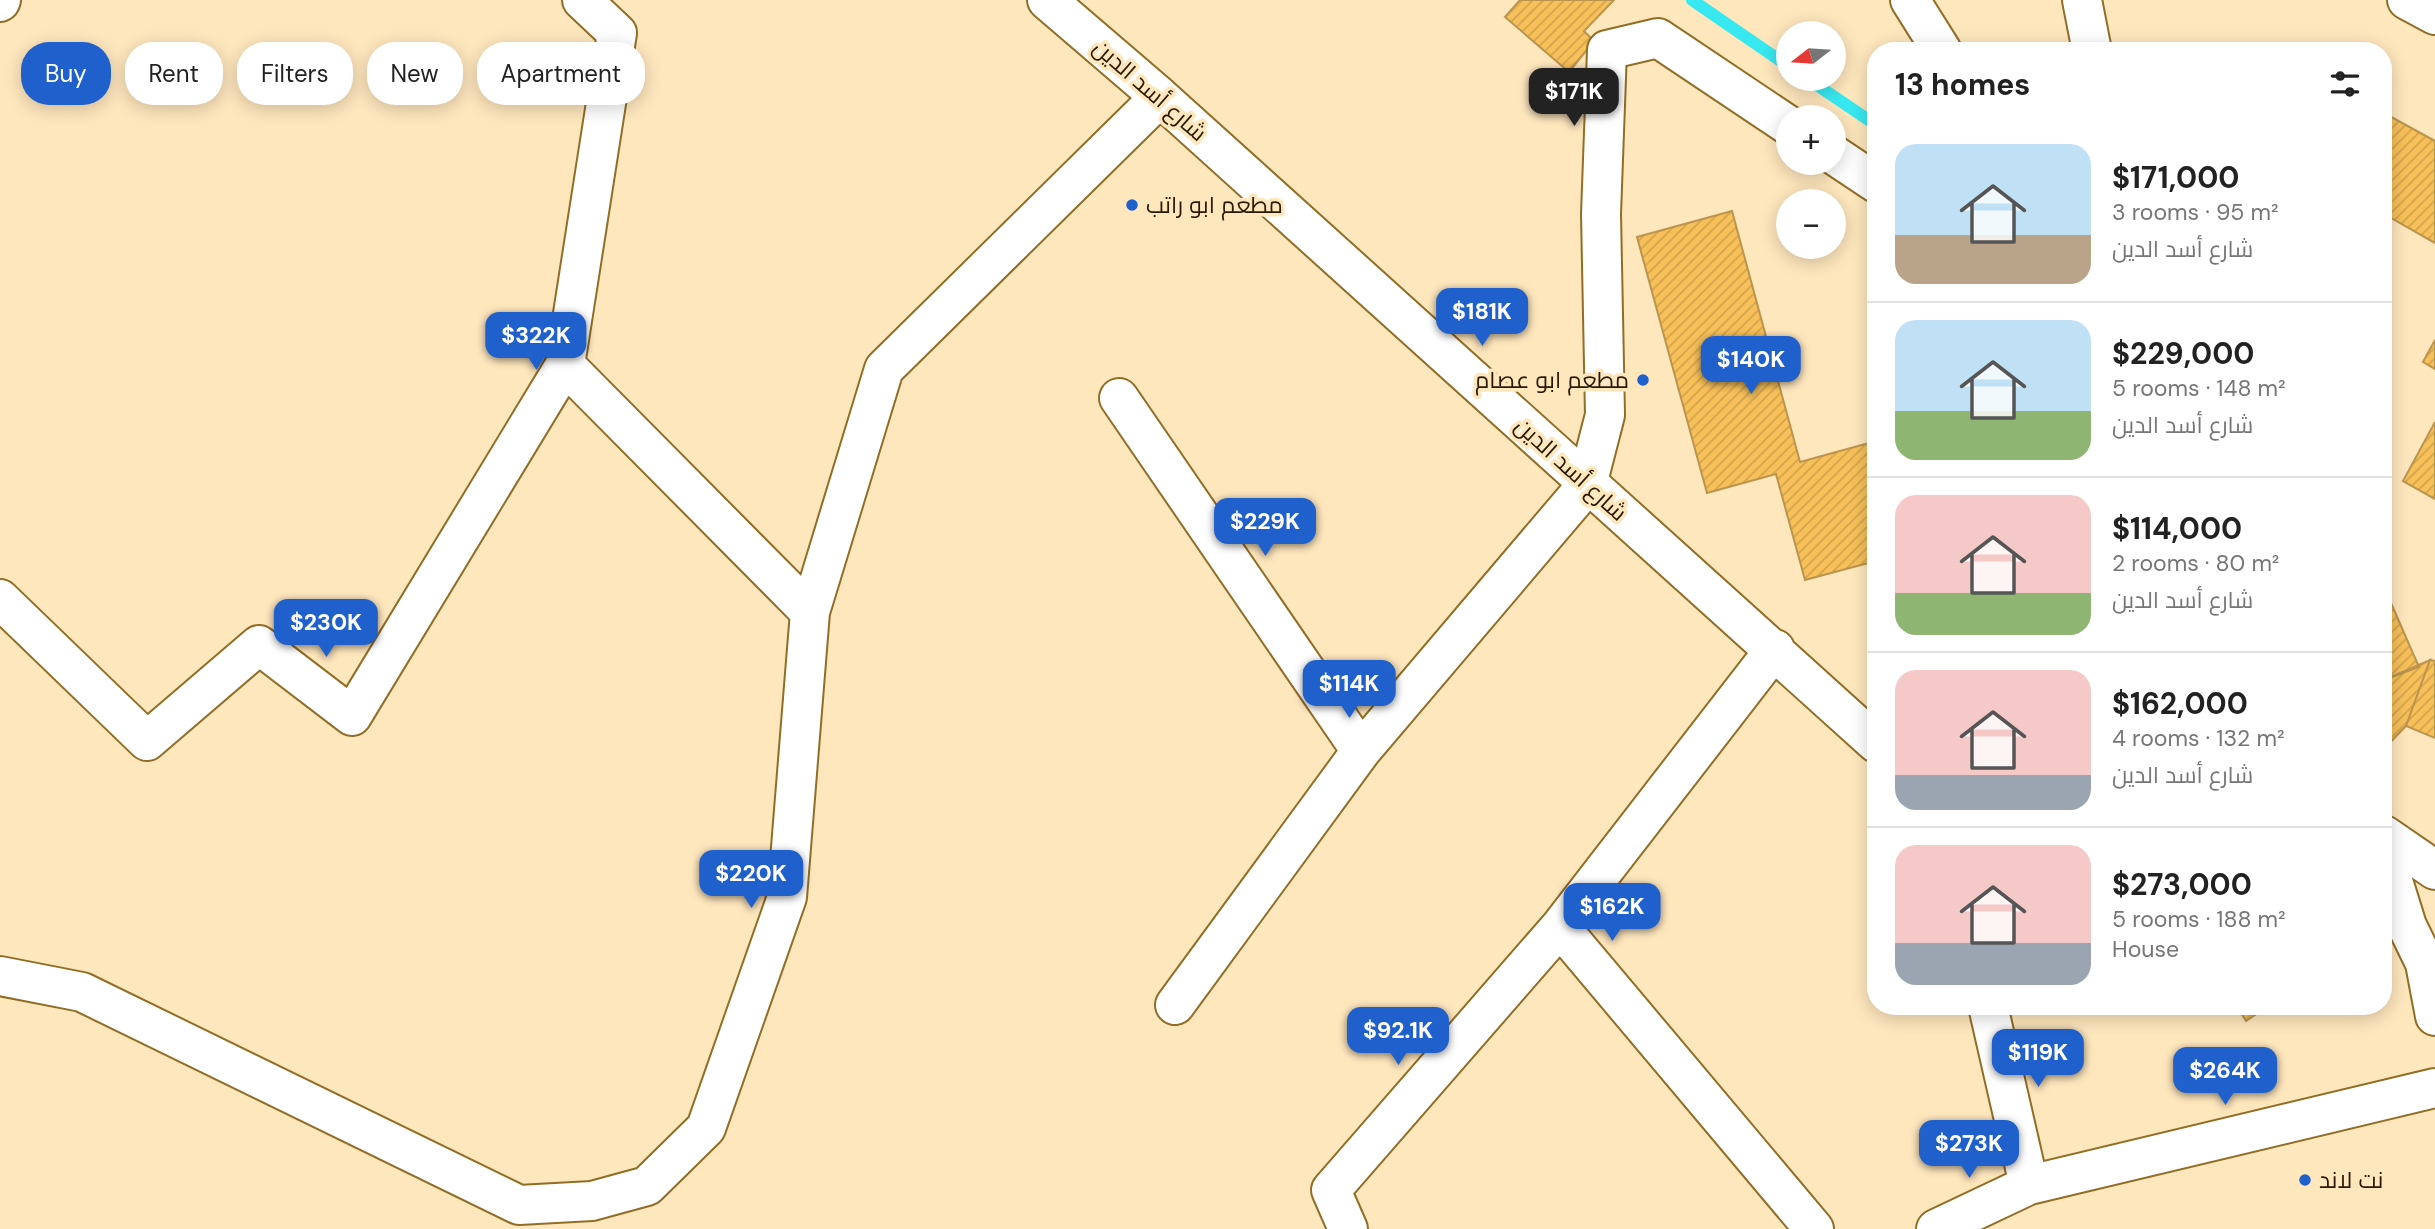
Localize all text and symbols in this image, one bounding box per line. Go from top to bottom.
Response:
north arrow [1776,21,1846,91]
map controls [1776,21,1846,259]
street label: شارع أسد الدين [1086,32,1213,148]
chip: Buy [21,42,111,105]
chip: Rent [125,42,223,105]
chip: Filters [237,42,353,105]
chip: New [367,42,463,105]
chip: Apartment [477,42,645,105]
text: 13 homes [1895,65,2030,104]
icon: filters [2326,65,2364,103]
pin: $171K [1525,68,1623,128]
text: $171K [1545,76,1603,106]
button: + [1776,105,1846,175]
text: $171,000 [2112,158,2239,197]
icon: home [1951,172,2035,256]
button: − [1776,189,1846,259]
place label: مطعم ابو راتب [1146,190,1283,221]
marker: مطعم ابو راتب [1124,197,1140,213]
text: 3 rooms · 95 m² [2112,197,2279,227]
text: شارع أسد الدين [2112,234,2253,264]
pin: $181K [1433,288,1531,348]
text: $181K [1452,296,1512,326]
pin: $322K [487,312,585,372]
text: $322K [501,320,571,350]
text: $229,000 [2112,334,2254,373]
pin: $140K [1702,336,1800,396]
text: $140K [1717,344,1785,374]
icon: home [1951,348,2035,432]
place label: مطعم ابو عصام [1475,365,1629,396]
marker: مطعم ابو عصام [1635,372,1651,388]
text: 5 rooms · 148 m² [2112,373,2286,403]
text: شارع أسد الدين [2112,410,2253,440]
street label: شارع أسد الدين [1508,411,1634,528]
pin: $229K [1216,498,1314,558]
text: $229K [1230,506,1300,536]
text: $114,000 [2112,509,2242,548]
icon: home [1951,523,2035,607]
text: 2 rooms · 80 m² [2112,548,2279,578]
text: شارع أسد الدين [2112,585,2253,615]
pin: $230K [277,600,375,659]
text: $230K [290,607,362,637]
pin: $114K [1300,660,1398,720]
text: $114K [1319,668,1379,698]
text: $162,000 [2112,684,2248,723]
icon: home [1951,698,2035,782]
text: 4 rooms · 132 m² [2112,723,2284,753]
text: شارع أسد الدين [2112,760,2253,790]
pin: $220K [702,850,800,910]
text: $220K [715,858,787,888]
text: $273,000 [2112,865,2252,904]
icon: home [1951,873,2035,957]
pin: $162K [1563,884,1661,943]
text: $162K [1580,891,1644,921]
text: 5 rooms · 188 m² [2112,904,2286,934]
text: House [2112,934,2179,964]
pin: $92.1K [1341,1007,1455,1067]
text: $92.1K [1363,1015,1433,1045]
pin: $119K [1989,1030,2087,1089]
text: $119K [2008,1037,2068,1067]
pin: $264K [2176,1048,2274,1107]
text: $264K [2189,1055,2261,1085]
pin: $273K [1920,1120,2018,1180]
text: $273K [1935,1128,2003,1158]
place label: نت لاند [2319,1165,2383,1195]
marker: نت لاند [2297,1172,2313,1188]

